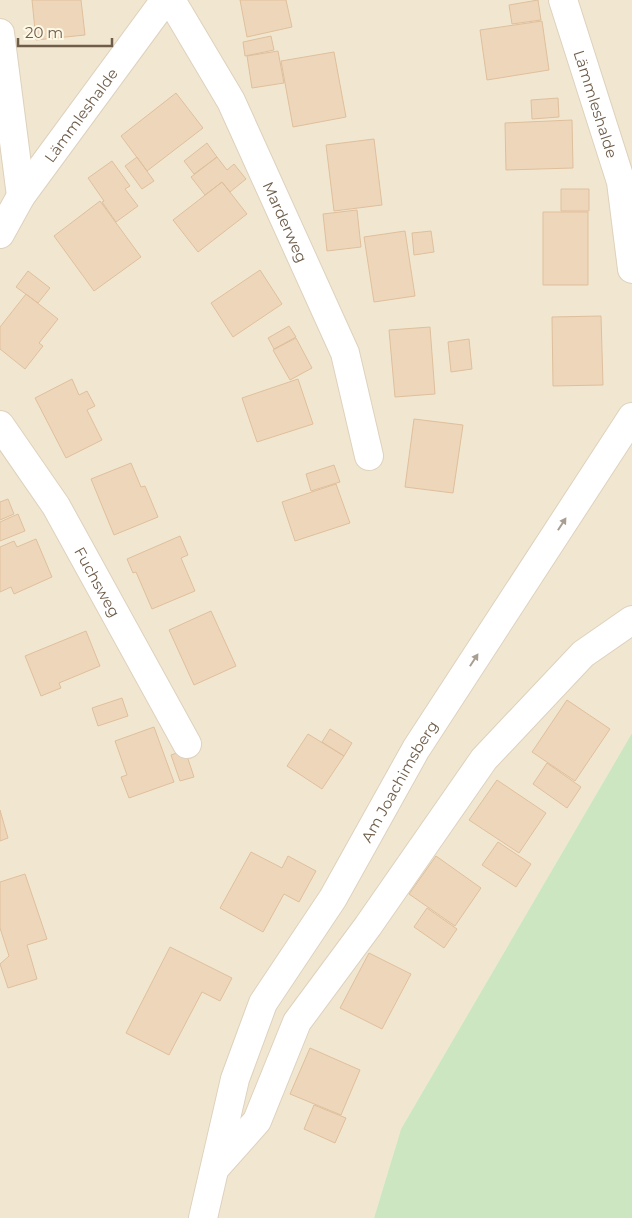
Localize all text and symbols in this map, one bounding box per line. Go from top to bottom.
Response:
scale bar [18,15,111,47]
text: 20 m [25,23,63,42]
street label: Lämmleshalde [570,47,622,160]
street label: Lämmleshalde [40,64,121,166]
street label: Marderweg [259,178,312,265]
one-way arrow [558,517,567,530]
street label: Fuchsweg [71,543,125,620]
one-way arrow [469,653,479,667]
street label: Am Joachimsberg [357,717,442,845]

